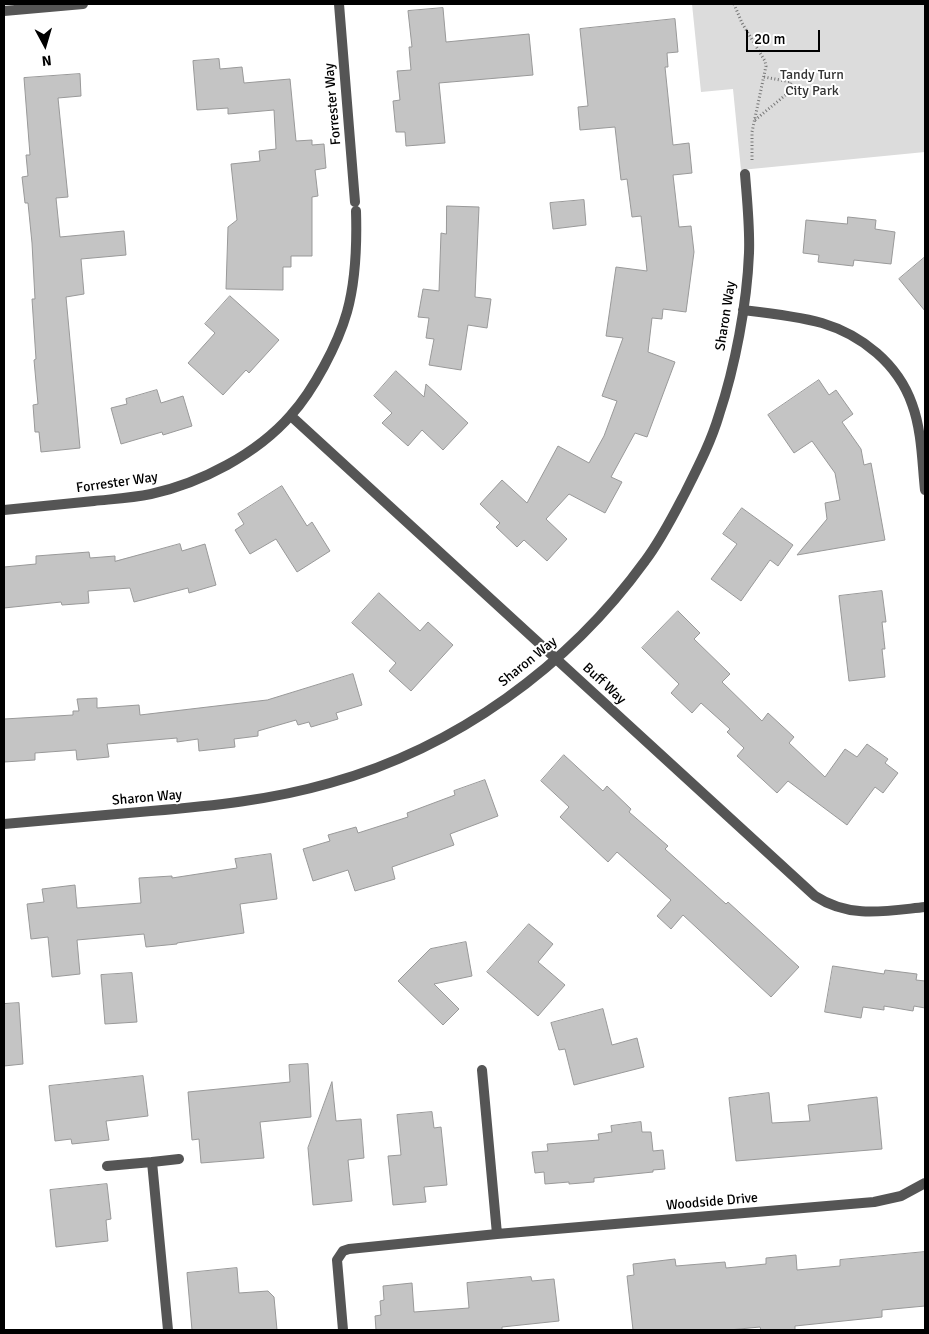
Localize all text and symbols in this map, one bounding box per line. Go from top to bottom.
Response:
north arrow [20,20,70,70]
scale bar [749,20,823,52]
text: 20 m [754,30,785,48]
text: N [41,51,52,69]
street label: Forrester Way [321,62,345,146]
park label: Tandy Turn City Park [780,67,844,100]
street label: Sharon Way [712,280,740,352]
street label: Forrester Way [75,469,159,497]
street label: Sharon Way [495,633,561,691]
street label: Buff Way [579,660,629,708]
street label: Sharon Way [111,787,183,809]
street label: Woodside Drive [665,1190,759,1214]

